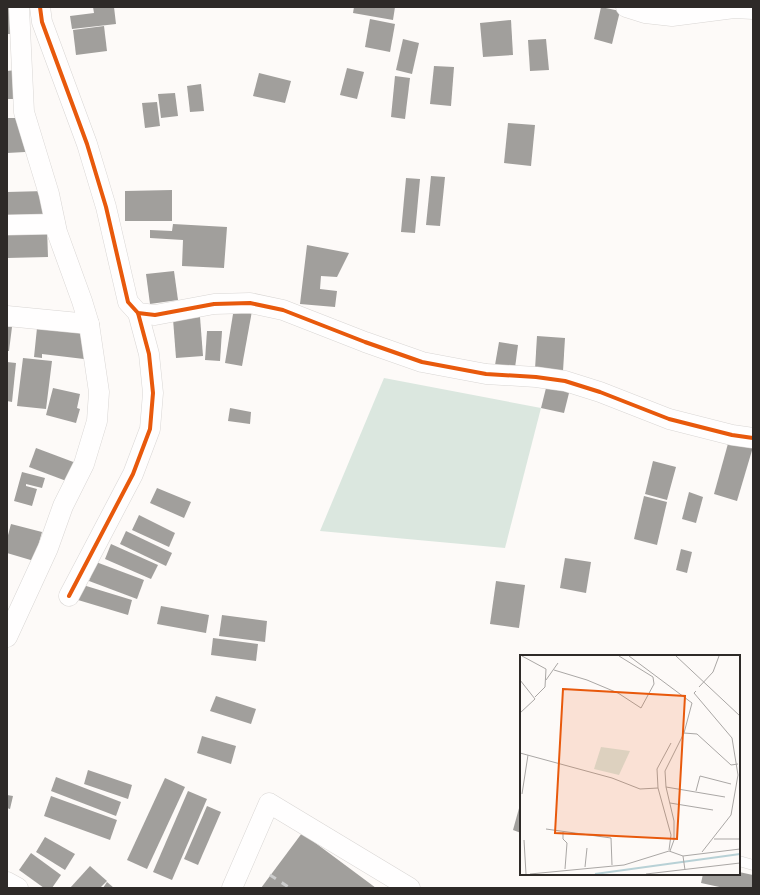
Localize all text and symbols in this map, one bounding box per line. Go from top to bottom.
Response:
inset map [520,655,740,875]

